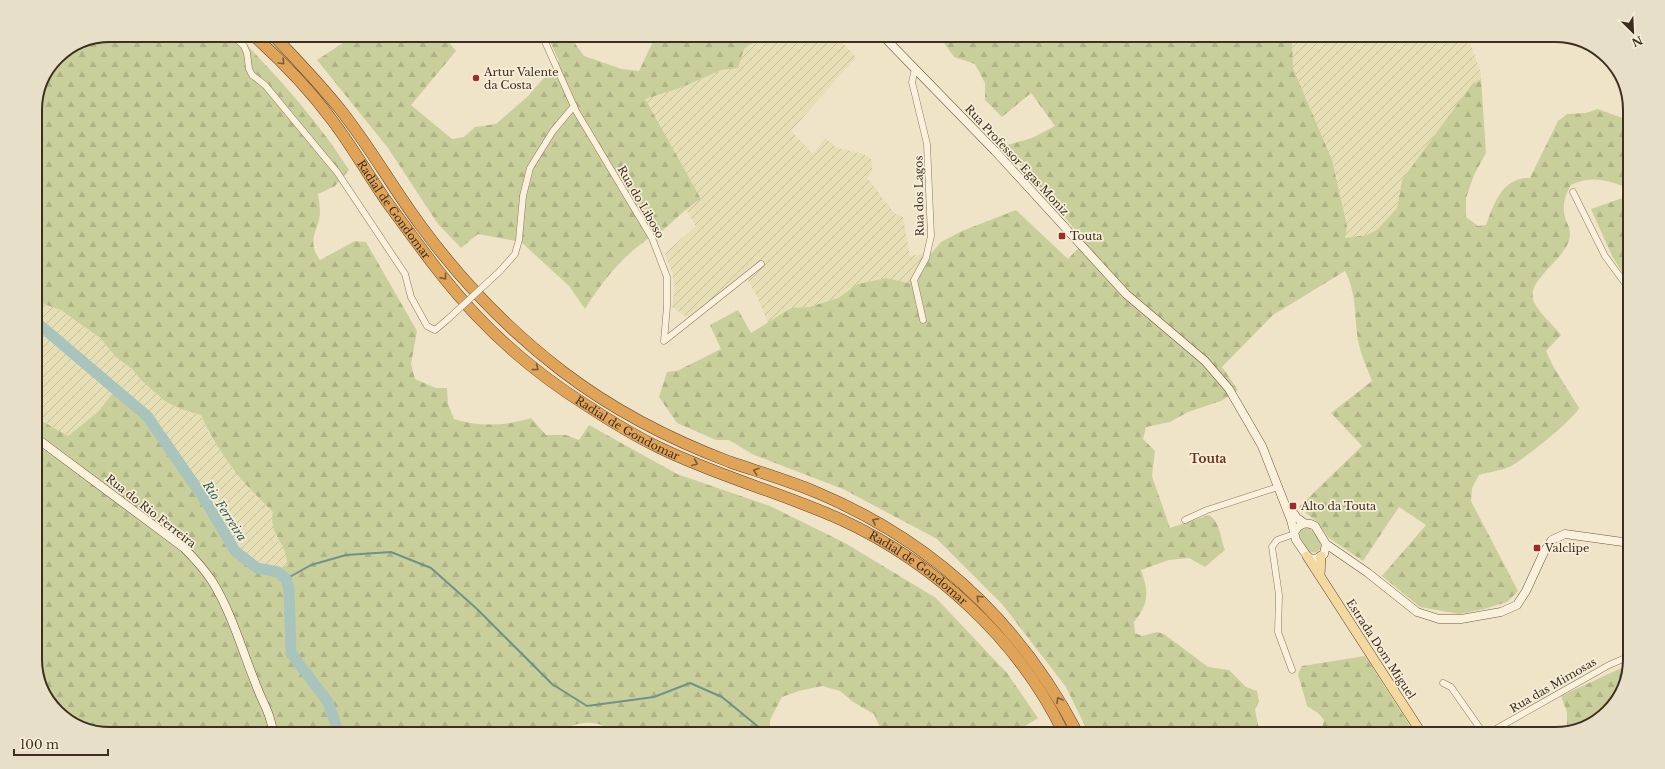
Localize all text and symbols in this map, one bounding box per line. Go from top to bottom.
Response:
north arrow [1613,12,1653,52]
text: N [1629,33,1645,50]
one-way arrow [277,57,285,65]
place label: Artur Valente da Costa [483,65,559,92]
marker: Artur Valente da Costa [471,73,481,83]
street label: Rua Professor Egas Moniz [962,102,1072,218]
street label: Rua dos Lagos [911,156,927,236]
street label: Radial de Gondomar [354,157,434,262]
street label: Rua do Liboso [615,163,667,241]
place label: Touta [1070,229,1103,243]
marker: Touta [1057,231,1067,241]
one-way arrow [439,273,446,280]
one-way arrow [532,363,539,370]
street label: Radial de Gondomar [573,393,683,463]
district label: Touta [1190,451,1227,466]
one-way arrow [691,458,699,466]
one-way arrow [752,467,759,475]
street label: Rua do Rio Ferreira [103,471,200,551]
water label: Rio Ferreira [200,477,250,544]
place label: Alto da Touta [1300,499,1377,513]
marker: Alto da Touta [1288,501,1298,511]
one-way arrow [872,518,879,526]
street label: Radial de Gondomar [866,528,971,608]
place label: Valclipe [1544,541,1589,555]
marker: Valclipe [1532,543,1542,553]
one-way arrow [976,595,984,603]
street label: Estrada Dom Miguel [1343,596,1419,702]
street label: Rua das Mimosas [1507,655,1599,715]
one-way arrow [1057,697,1064,704]
scale bar [14,731,108,757]
text: 100 m [20,737,59,752]

